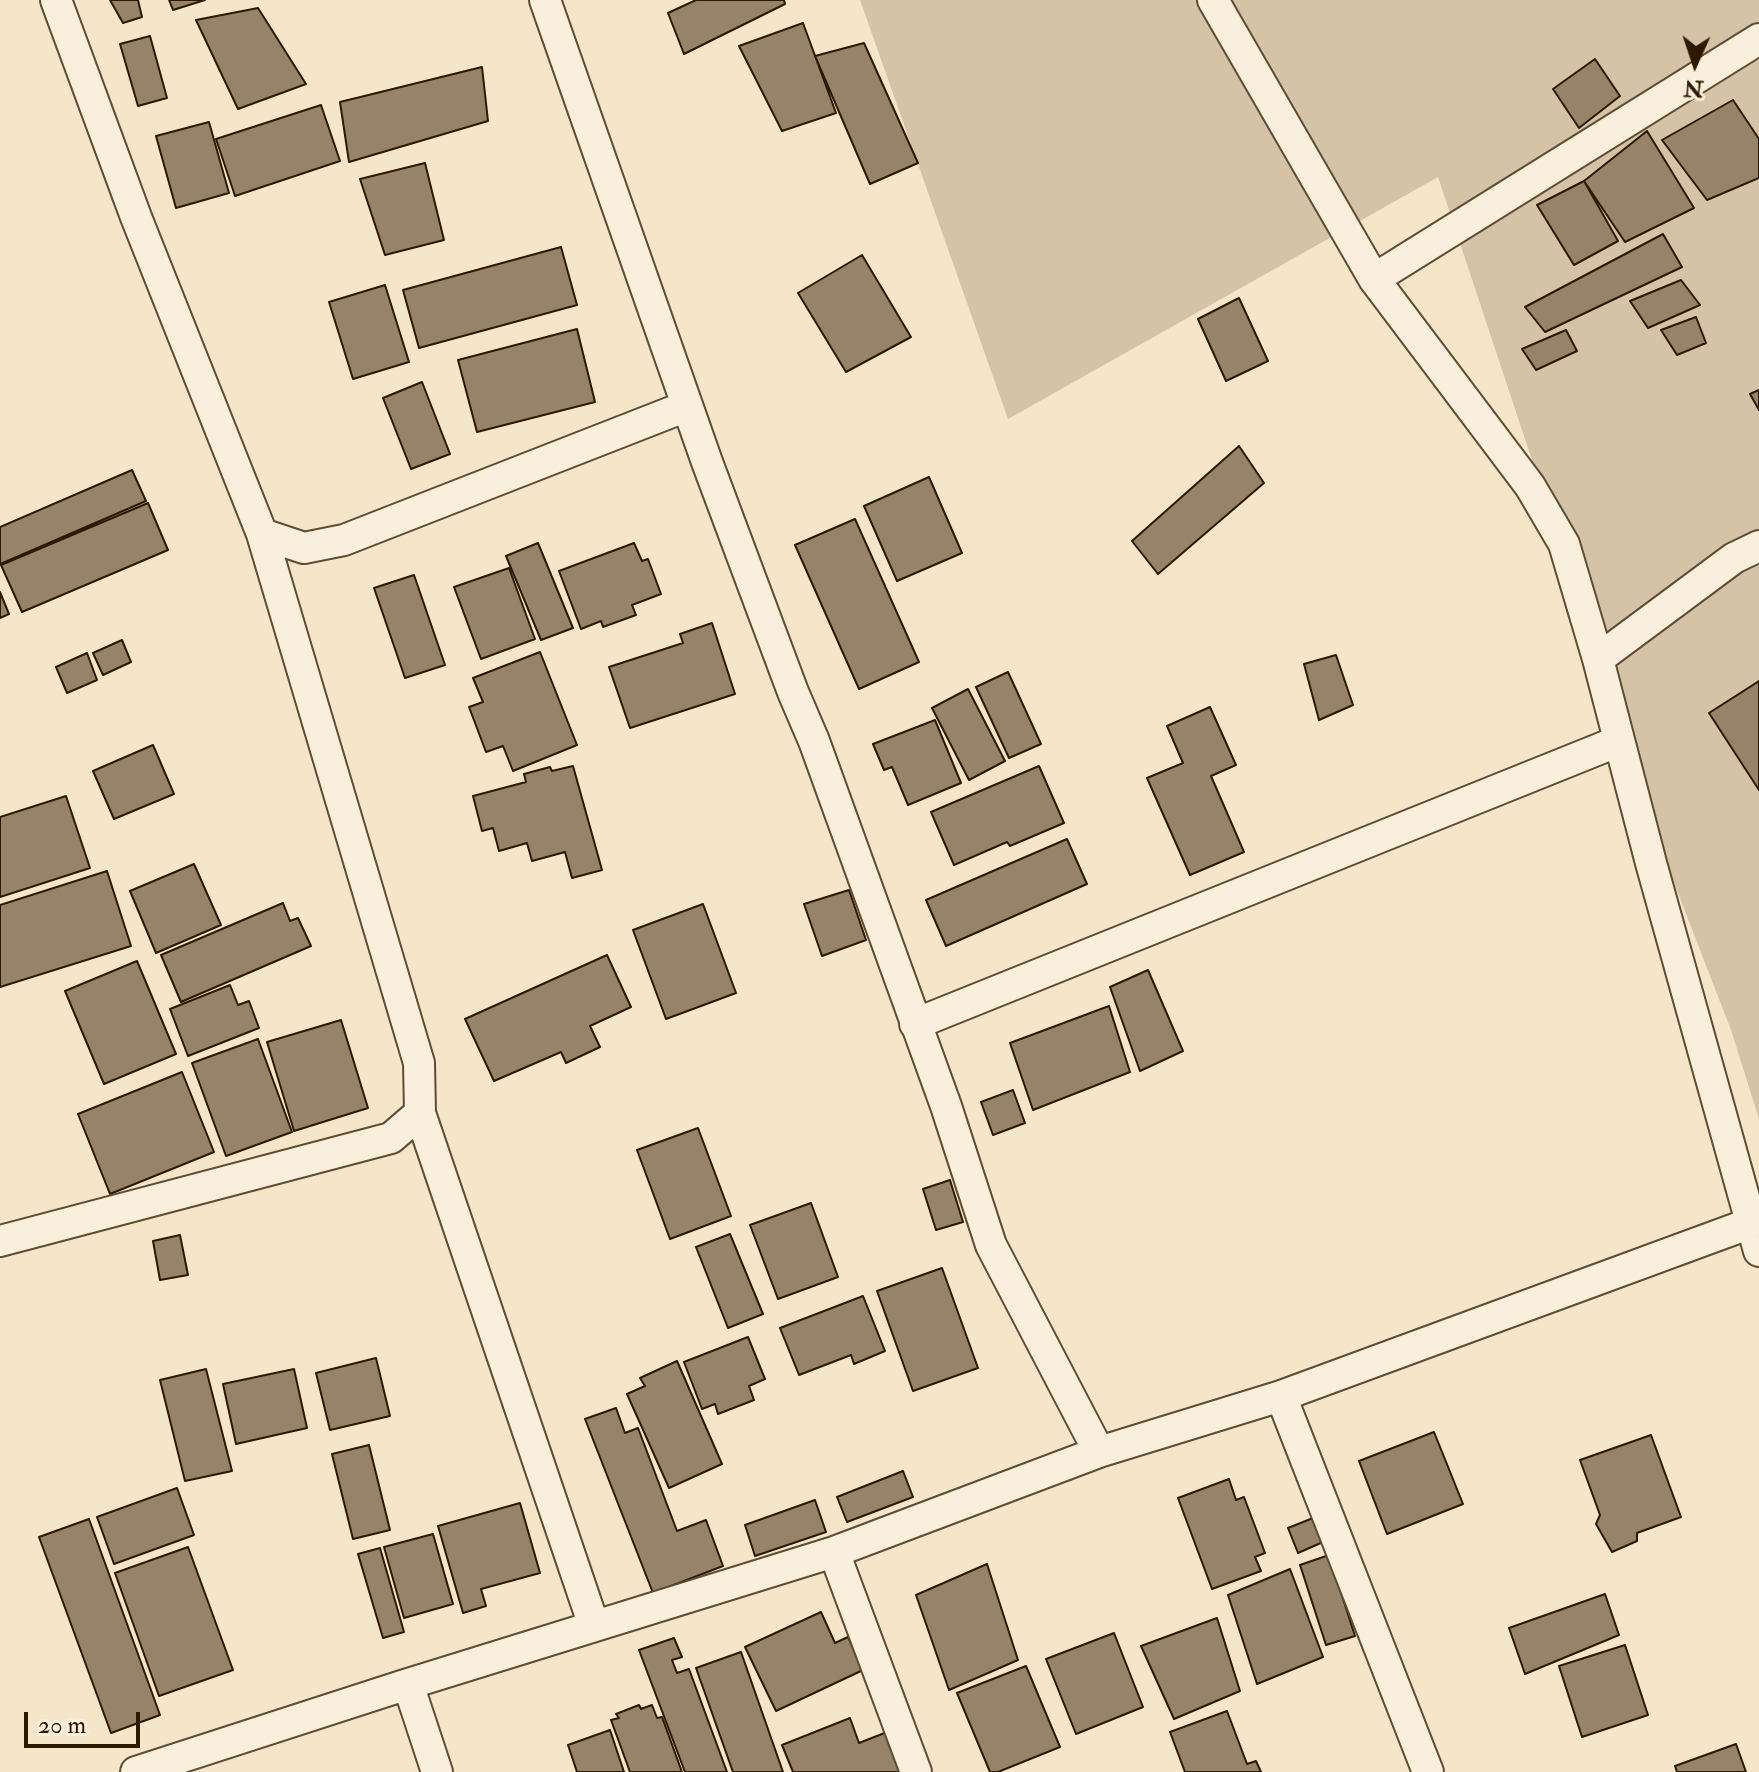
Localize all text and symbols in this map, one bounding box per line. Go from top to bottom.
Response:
north arrow [1655,24,1735,104]
text: N [1683,73,1704,102]
scale bar [28,1696,144,1746]
text: 20 m [38,1710,86,1741]

